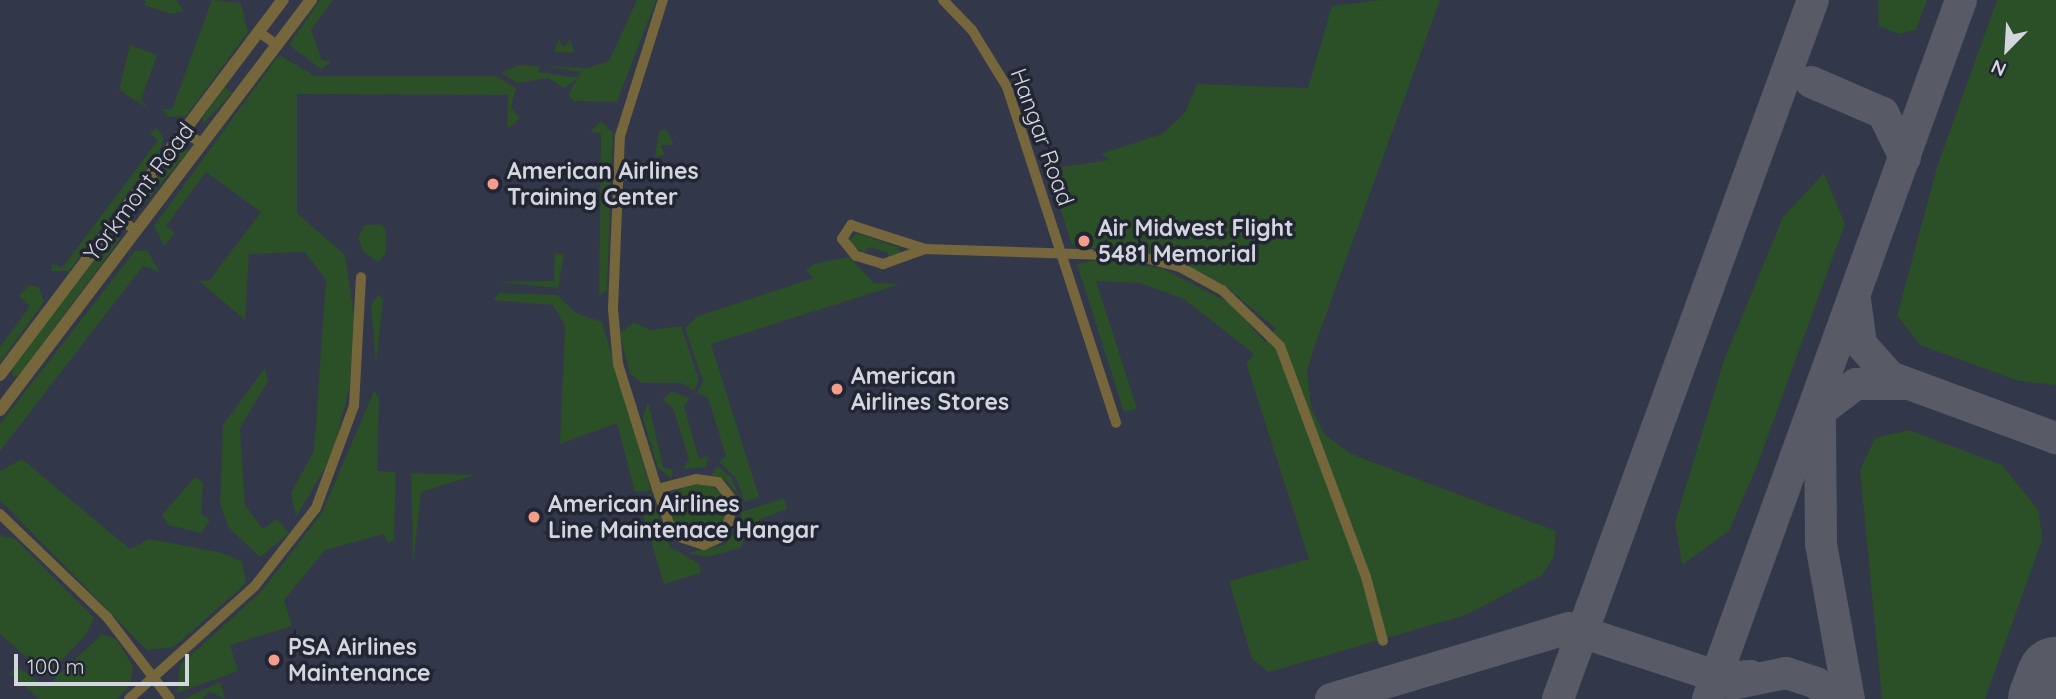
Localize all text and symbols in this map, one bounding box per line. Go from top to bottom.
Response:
north arrow [1972,14,2042,84]
text: N [1987,54,2010,82]
street label: Hangar Road [1004,65,1080,209]
street label: Yorkmont Road [78,117,200,267]
place label: American Airlines Training Center [507,157,699,211]
marker: American Airlines Training Center [485,176,501,192]
place label: Air Midwest Flight 5481 Memorial [1098,214,1294,268]
marker: Air Midwest Flight 5481 Memorial [1076,233,1092,249]
place label: American Airlines Stores [851,362,1009,416]
marker: American Airlines Stores [829,381,845,397]
place label: American Airlines Line Maintenace Hangar [548,490,819,544]
marker: American Airlines Line Maintenace Hangar [526,509,542,525]
place label: PSA Airlines Maintenance [288,633,431,687]
scale bar [18,640,192,684]
marker: PSA Airlines Maintenance [266,652,282,668]
text: 100 m [27,653,85,679]

